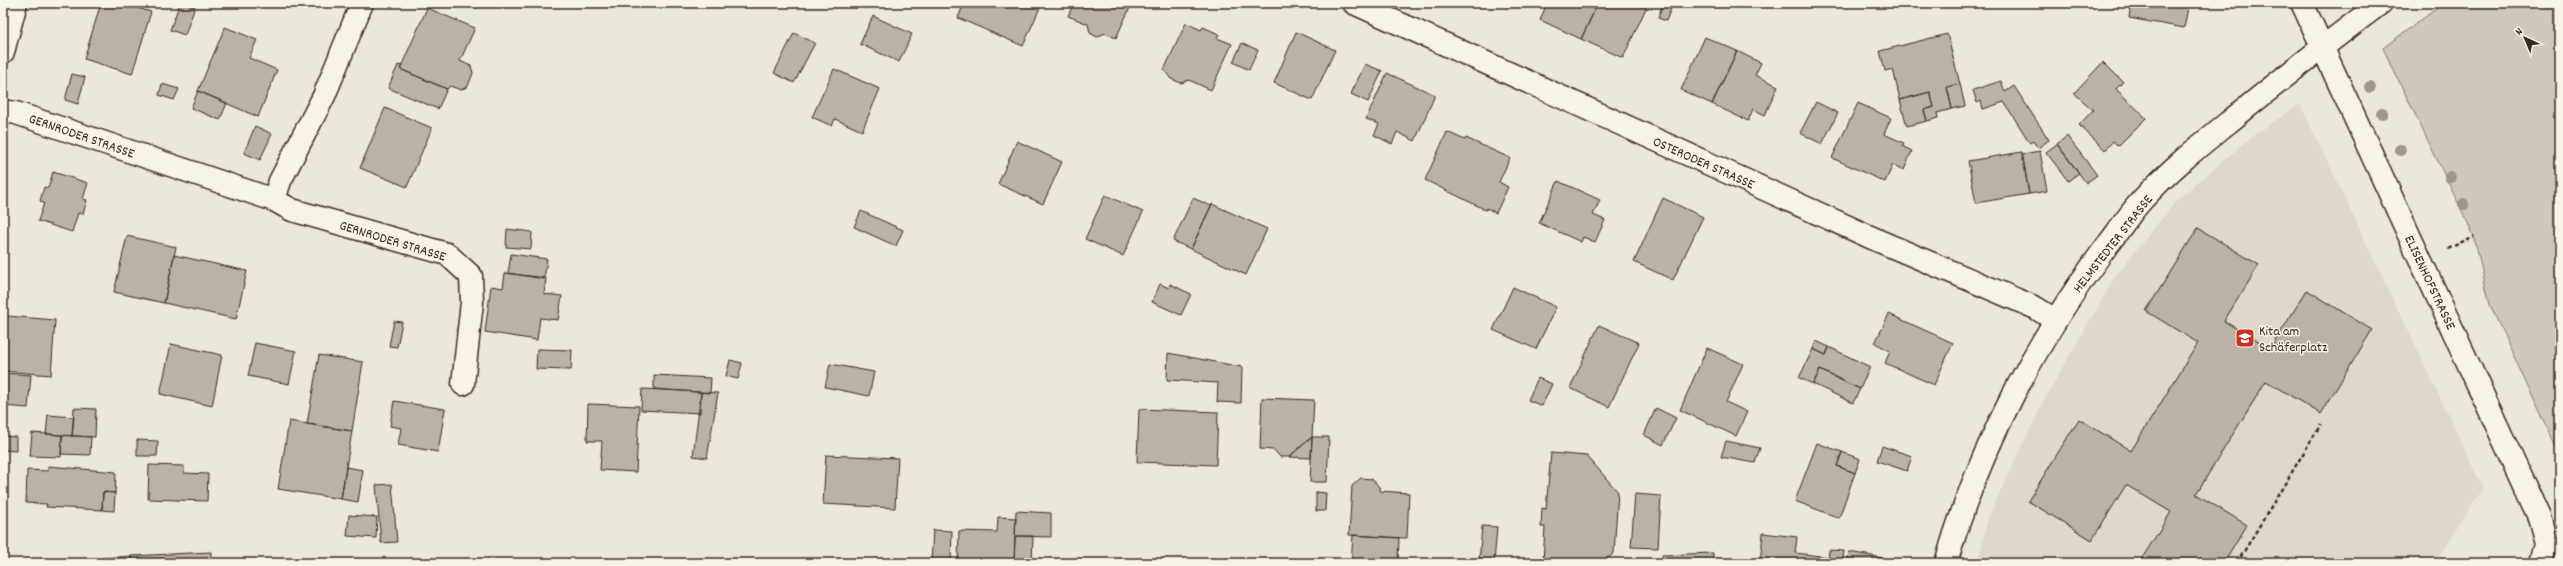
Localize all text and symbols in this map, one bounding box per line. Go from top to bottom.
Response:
north arrow [2505,18,2545,58]
text: N [2512,24,2527,40]
street label: GERNRODER STRASSE [26,109,137,165]
street label: OSTERODER STRASSE [1649,132,1758,196]
street label: HELMSTEDTER STRASSE [2069,190,2159,298]
street label: GERNRODER STRASSE [337,216,449,268]
street label: ELISENHOFSTRASSE [2399,232,2460,334]
place label: Kita am Schäferplatz [2259,322,2328,358]
school or university icon: Kita am Schäferplatz [2234,327,2256,349]

